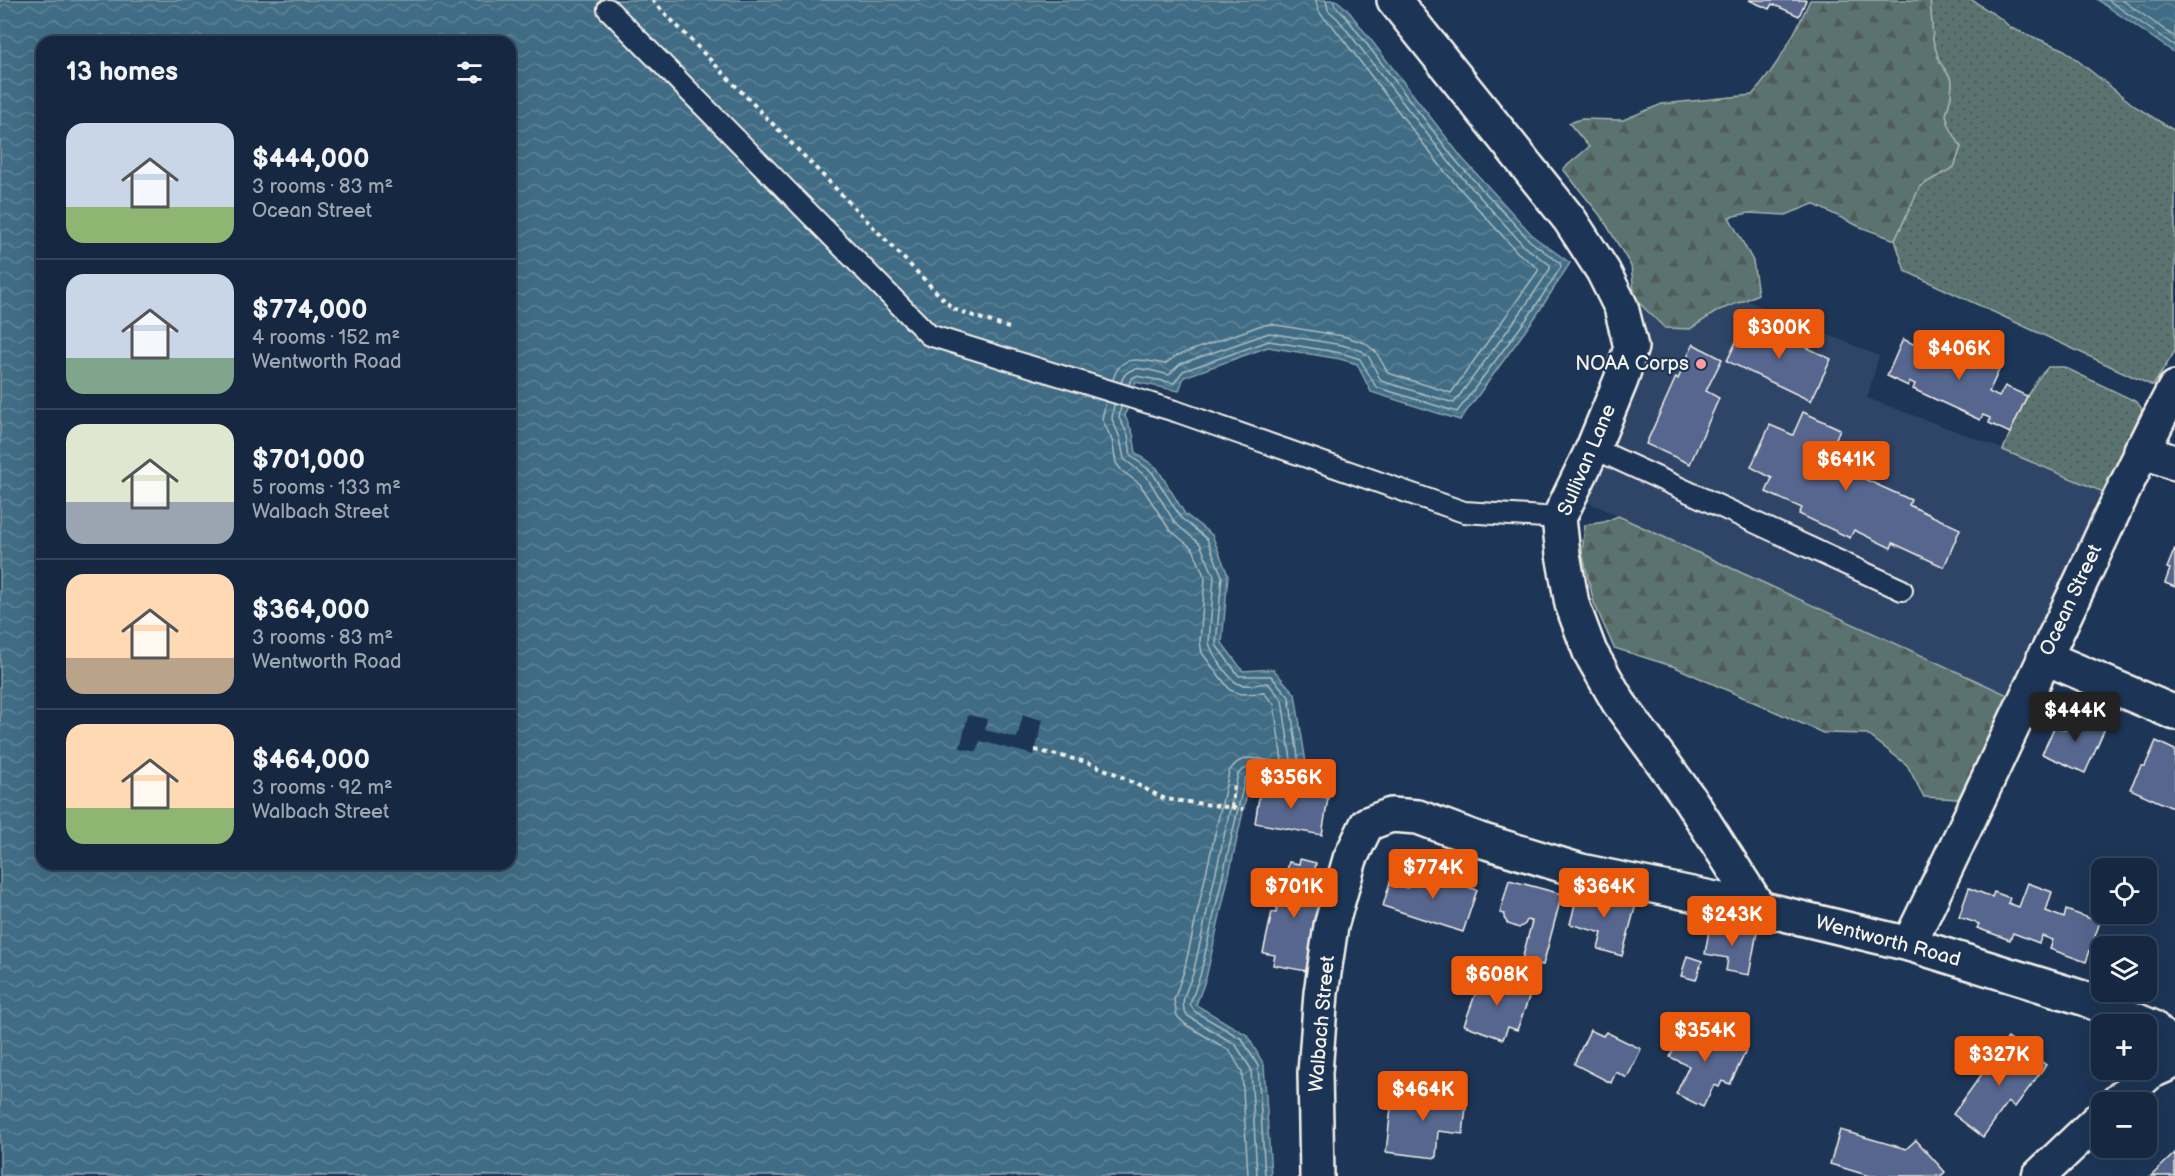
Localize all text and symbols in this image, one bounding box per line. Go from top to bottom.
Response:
icon: filters [453,56,486,89]
text: 13 homes [66,57,178,88]
text: $444,000 [252,144,369,175]
icon: home [114,147,186,219]
text: 3 rooms · 83 m² [252,175,393,199]
text: Ocean Street [252,199,372,223]
text: $774,000 [252,295,368,326]
icon: home [114,298,186,370]
pin: $300K [1737,309,1821,360]
text: $300K [1747,316,1811,340]
text: 4 rooms · 152 m² [252,326,400,350]
pin: $406K [1917,330,2001,381]
text: $406K [1927,337,1991,361]
text: Wentworth Road [252,350,401,374]
place label: NOAA Corps [1575,352,1689,376]
marker: NOAA Corps [1694,357,1708,371]
street label: Sullivan Lane [1553,400,1621,519]
pin: $641K [1804,441,1888,492]
text: $701,000 [252,445,365,476]
icon: home [114,448,186,520]
text: $641K [1817,448,1875,472]
text: 5 rooms · 133 m² [252,476,401,500]
text: Walbach Street [252,500,389,524]
street label: Ocean Street [2035,541,2107,659]
text: $364,000 [252,595,370,626]
icon: home [114,598,186,670]
text: 3 rooms · 83 m² [252,626,393,650]
text: Wentworth Road [252,650,401,674]
pin: $444K [2033,692,2117,743]
text: $444K [2044,699,2106,723]
text: $464,000 [252,745,370,776]
icon: home [114,748,186,820]
pin: $356K [1249,759,1333,810]
text: $356K [1260,766,1322,790]
text: 3 rooms · 92 m² [252,776,393,800]
text: Walbach Street [252,800,389,824]
pin: $774K [1391,849,1475,900]
text: $774K [1403,856,1463,880]
map controls [2091,858,2157,1158]
button: locate [2091,858,2157,924]
pin: $701K [1252,868,1336,919]
pin: $364K [1562,868,1646,919]
text: $701K [1265,875,1323,899]
text: $364K [1573,875,1635,899]
pin: $243K [1690,896,1774,947]
text: $243K [1701,903,1763,927]
street label: Wentworth Road [1813,910,1963,972]
button: layers [2091,936,2157,1002]
street label: Walbach Street [1304,955,1340,1093]
pin: $608K [1455,956,1539,1007]
text: $608K [1465,963,1529,987]
pin: $354K [1663,1012,1747,1063]
button: + [2091,1014,2157,1080]
text: $354K [1674,1019,1736,1043]
pin: $327K [1957,1036,2041,1087]
text: $327K [1969,1043,2029,1067]
pin: $464K [1381,1071,1465,1122]
text: $464K [1392,1078,1454,1102]
button: − [2091,1092,2157,1158]

